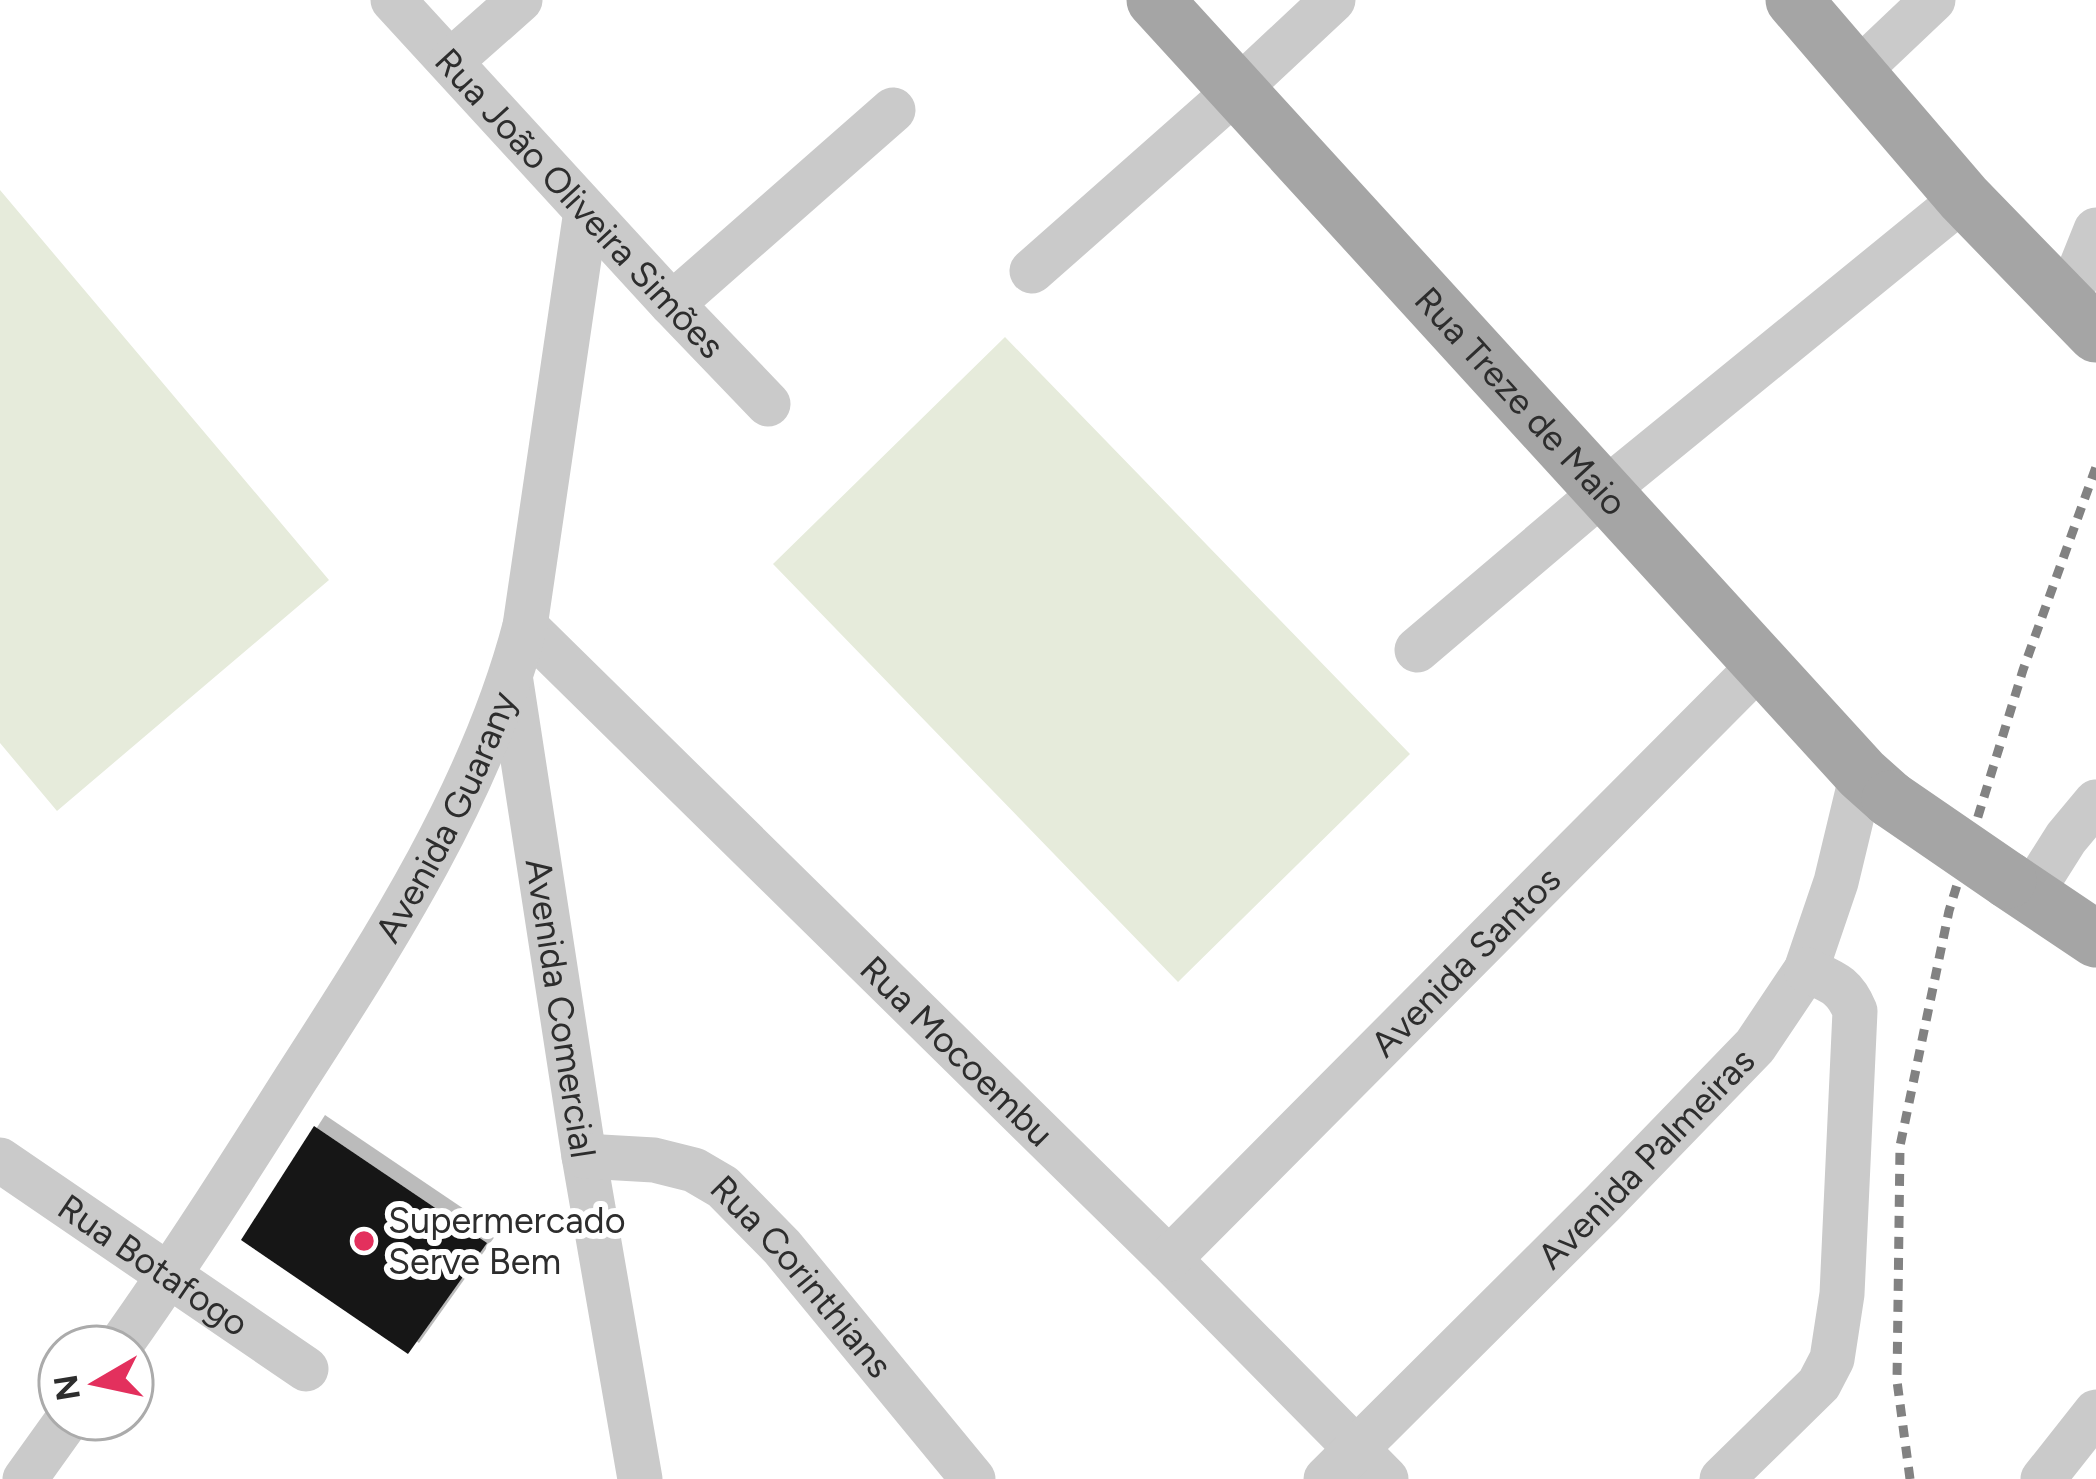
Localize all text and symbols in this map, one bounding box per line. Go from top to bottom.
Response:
street label: Rua João Oliveira Simões [427,39,733,367]
street label: Rua Treze de Maio [1406,278,1636,524]
street label: Avenida Guarany [366,685,525,949]
street label: Avenida Comercial [517,856,605,1161]
street label: Avenida Santos [1362,857,1569,1065]
street label: Rua Mocoembu [852,947,1063,1155]
street label: Avenida Palmeiras [1528,1039,1763,1277]
street label: Rua Corinthians [702,1166,902,1386]
street label: Rua Botafogo [50,1185,257,1345]
place label: Supermercado Serve Bem [388,1199,626,1283]
marker: Supermercado Serve Bem [351,1228,377,1254]
north arrow [36,1323,156,1443]
text: N [46,1372,88,1403]

